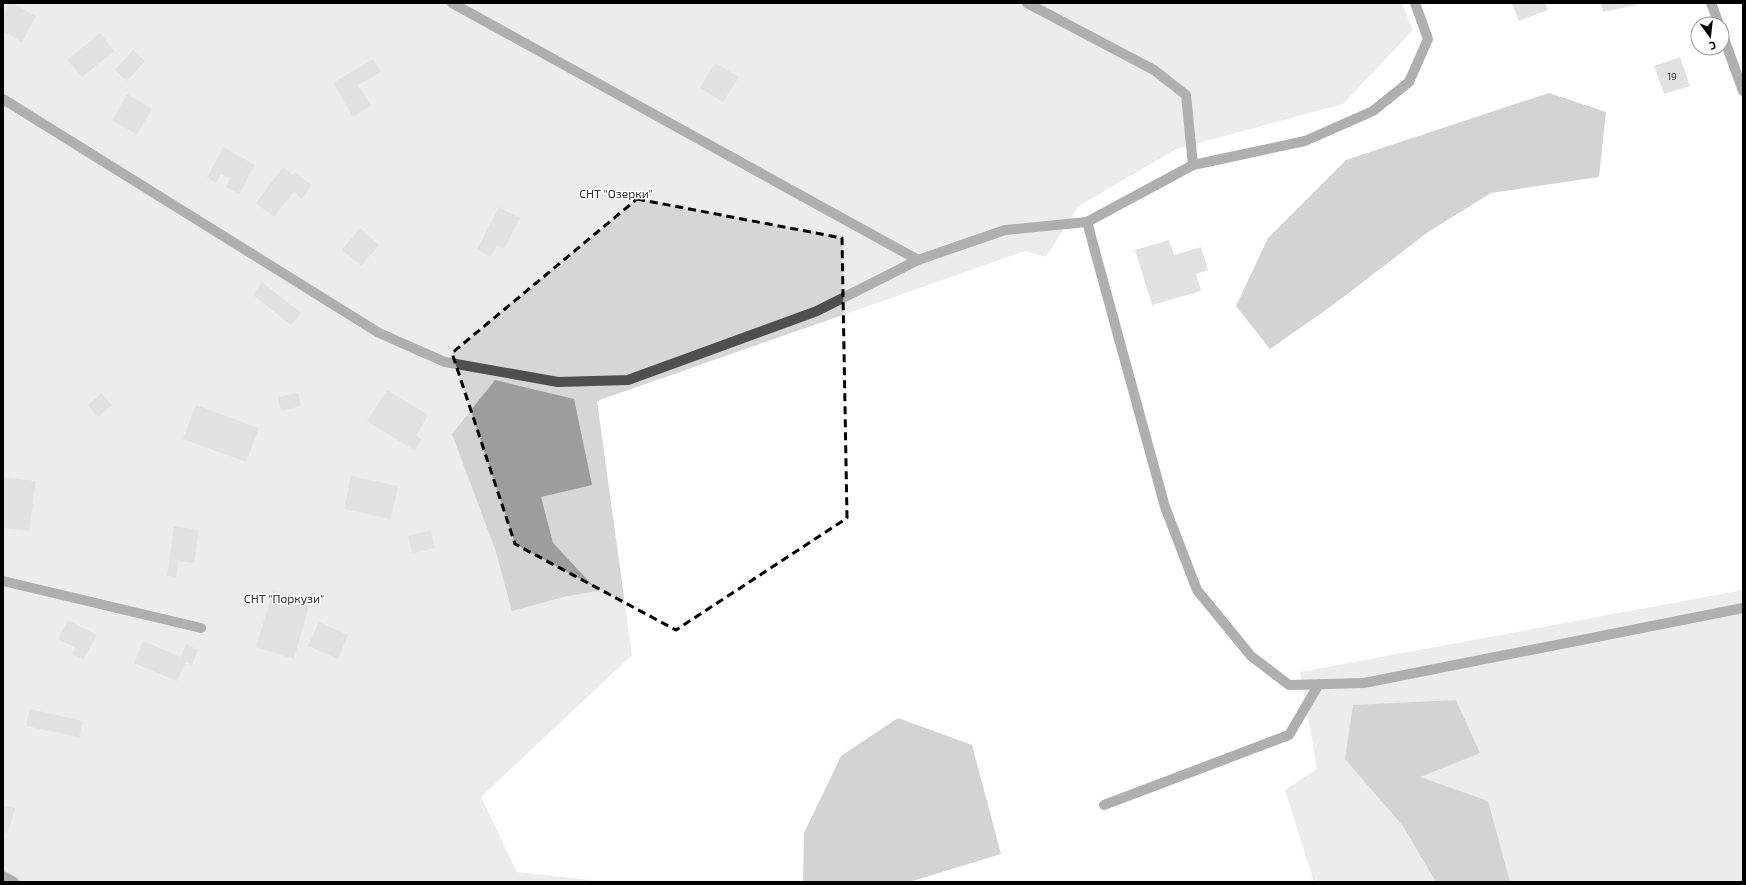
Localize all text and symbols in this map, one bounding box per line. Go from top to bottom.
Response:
north arrow [1690,16,1730,56]
text: С [1707,39,1718,53]
house number: 19 [1667,70,1677,82]
park label: СНТ "Озерки" [579,186,653,200]
park label: СНТ "Поркузи" [244,591,324,606]

